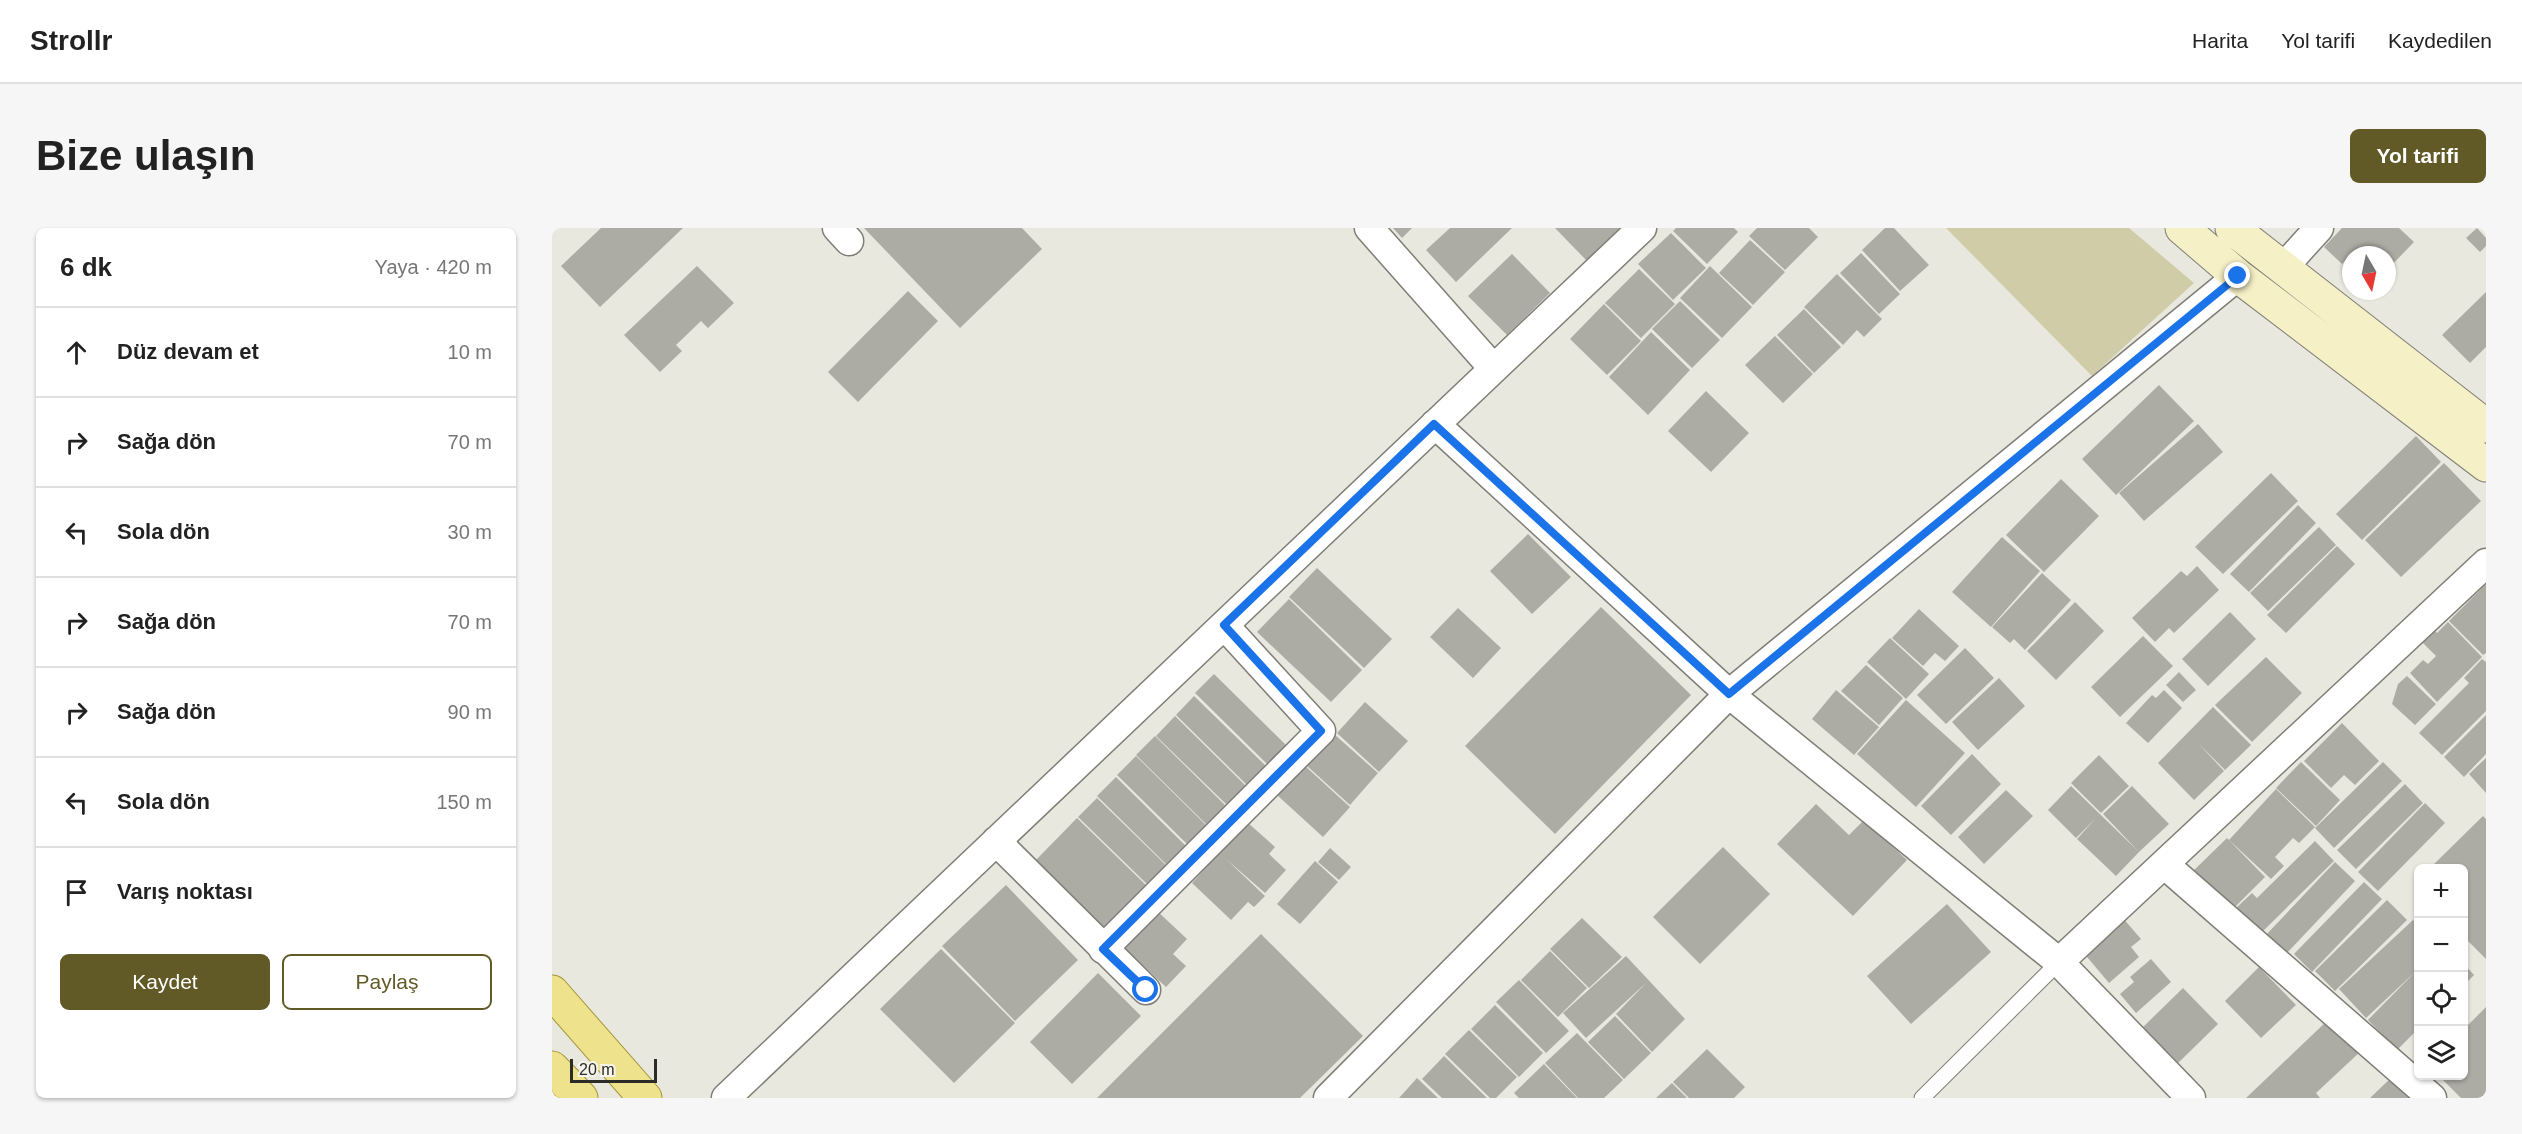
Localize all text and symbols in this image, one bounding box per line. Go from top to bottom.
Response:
text: Strollr [30,25,112,56]
text: Harita [2192,29,2248,52]
text: Yol tarifi [2281,29,2355,52]
text: Kaydedilen [2388,29,2492,52]
button: Yol tarifi [2350,129,2486,183]
text: Bize ulaşın [36,132,255,179]
north arrow [2342,246,2396,300]
text: 6 dk [60,252,112,282]
text: Yaya · 420 m [375,256,492,278]
route end [2224,262,2250,288]
icon: ahead [60,336,93,369]
text: Düz devam et [117,339,259,364]
text: 10 m [448,341,492,363]
icon: right [60,426,93,459]
text: Sağa dön [117,429,216,454]
text: 70 m [448,431,492,453]
icon: left [60,516,93,549]
text: Sola dön [117,519,210,544]
text: 30 m [448,521,492,543]
icon: right [60,606,93,639]
text: Sağa dön [117,609,216,634]
text: 70 m [448,611,492,633]
icon: right [60,696,93,729]
text: Sağa dön [117,699,216,724]
text: 90 m [448,701,492,723]
icon: left [60,786,93,819]
text: Sola dön [117,789,210,814]
text: 150 m [436,791,492,813]
map controls [2414,864,2468,1080]
button: + [2414,864,2468,918]
icon: arrive [60,876,93,909]
text: Varış noktası [117,879,253,904]
button: − [2414,918,2468,972]
button: Kaydet [60,954,270,1010]
button: Paylaş [282,954,492,1010]
button: locate [2414,972,2468,1026]
route start [1132,976,1158,1002]
button: layers [2414,1026,2468,1080]
scale bar [570,1056,657,1084]
text: 20 m [579,1061,615,1078]

